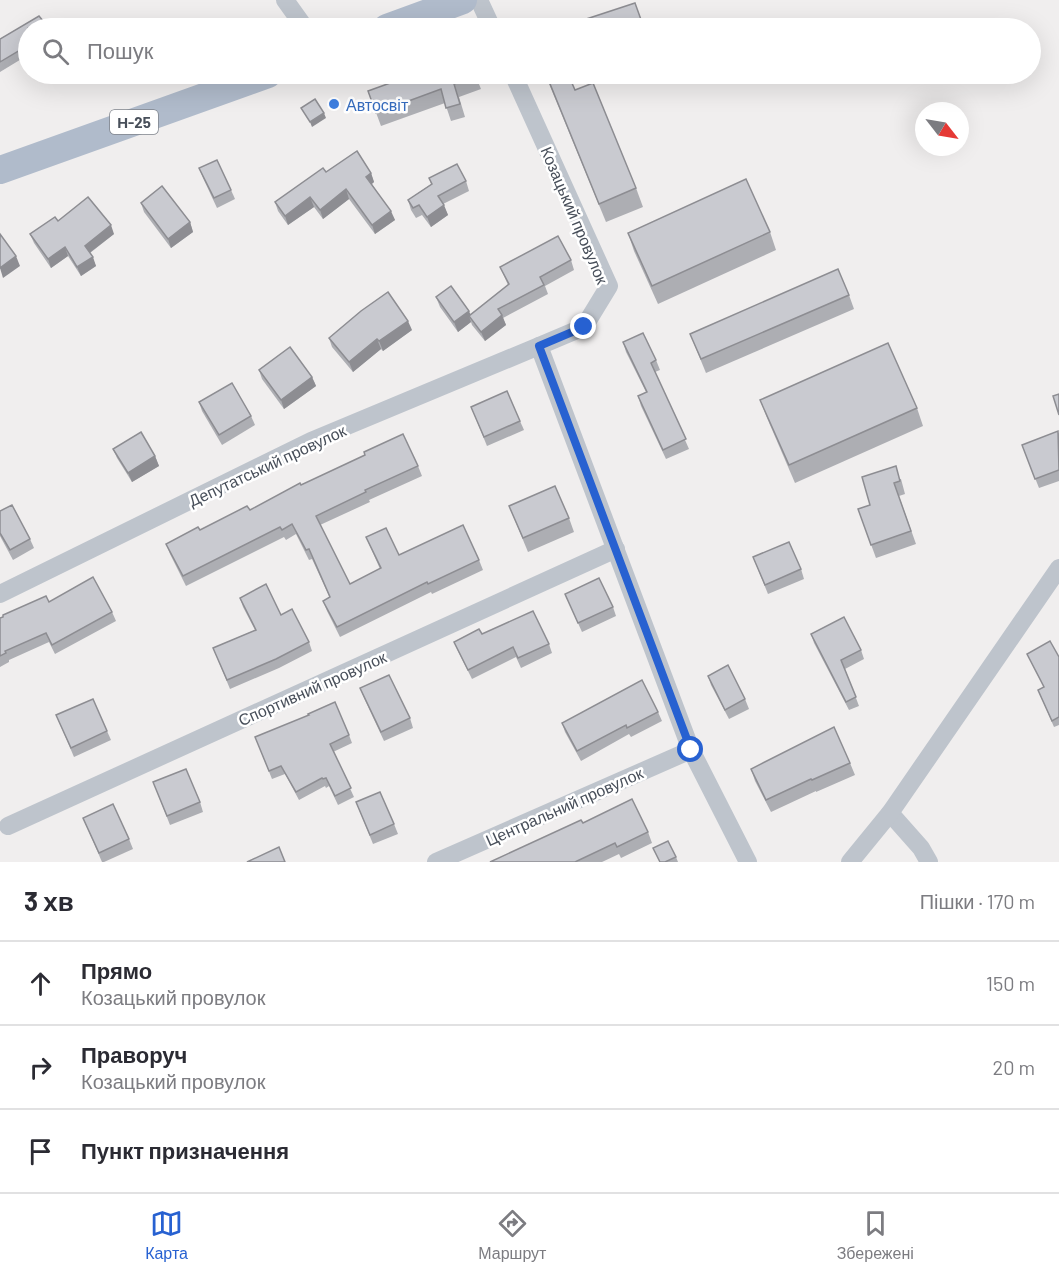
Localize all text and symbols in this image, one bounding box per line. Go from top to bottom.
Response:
search box [18,18,1041,84]
icon: search [39,35,72,68]
text: Пошук [87,37,153,63]
place label: Автосвіт [346,95,409,114]
marker: Автосвіт [327,97,341,111]
north arrow [915,102,969,156]
road number: Н-25 [110,110,158,134]
street label: Козацький провулок [537,143,613,288]
route end [570,313,596,339]
street label: Депутатський провулок [185,420,350,510]
street label: Спортивний провулок [235,646,390,729]
route start [677,736,703,762]
street label: Центральний провулок [483,762,646,849]
text: 3 хв [24,885,74,916]
text: Пішки · 170 m [920,889,1035,913]
text: Прямо [81,957,152,983]
icon: ahead [24,967,57,1000]
text: 150 m [986,971,1035,995]
text: Козацький провулок [81,985,265,1009]
text: Праворуч [81,1041,187,1067]
icon: right [24,1051,57,1084]
text: 20 m [992,1055,1035,1079]
text: Козацький провулок [81,1069,265,1093]
icon: arrive [24,1135,57,1168]
text: Пункт призначення [81,1137,289,1163]
tab: Карта [145,1207,188,1263]
tab: Маршрут [478,1207,546,1263]
tab: Збережені [837,1207,914,1263]

